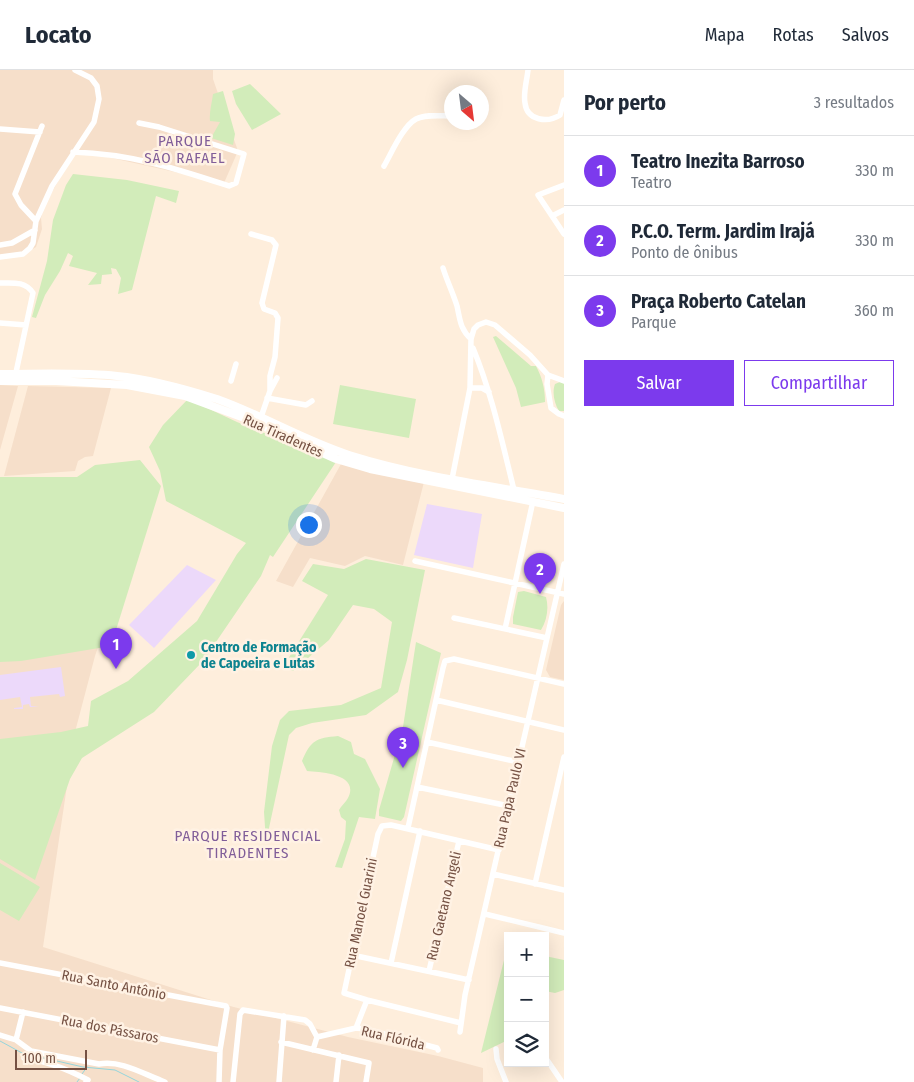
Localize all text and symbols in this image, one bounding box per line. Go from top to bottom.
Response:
text: Locato [25,21,91,49]
text: Mapa [705,24,745,46]
text: Rotas [773,24,814,46]
text: Salvos [842,24,889,46]
north arrow [444,85,489,130]
text: Por perto [584,90,666,116]
text: 3 resultados [814,93,894,112]
district label: PARQUE SÃO RAFAEL [144,132,226,167]
text: Teatro Inezita Barroso [631,150,805,173]
text: 1 [597,161,603,180]
text: 330 m [855,161,894,180]
text: Teatro [631,173,672,192]
text: P.C.O. Term. Jardim Irajá [631,220,815,243]
text: 2 [596,231,604,250]
text: 330 m [855,231,894,250]
text: Ponto de ônibus [631,243,738,262]
text: Praça Roberto Catelan [631,290,806,313]
text: 3 [596,301,604,320]
text: 360 m [854,301,894,320]
text: Parque [631,313,676,332]
button: Salvar [584,360,734,406]
button: Compartilhar [744,360,894,406]
street label: Rua Tiradentes [240,411,326,461]
your location [296,512,322,538]
pin: 2 [524,553,556,594]
pin: 1 [100,628,132,669]
place label: Centro de Formação de Capoeira e Lutas [201,639,317,672]
marker: Centro de Formação de Capoeira e Lutas [185,649,197,661]
pin: 3 [387,727,419,768]
street label: Rua Papa Paulo VI [490,746,530,850]
district label: PARQUE RESIDENCIAL TIRADENTES [174,827,322,862]
street label: Rua Gaetano Angeli [423,850,465,962]
street label: Rua Manoel Guarini [341,856,381,970]
map controls [504,932,549,1067]
button: + [504,932,549,977]
street label: Rua Santo Antônio [60,967,168,1003]
button: − [504,977,549,1022]
street label: Rua dos Pássaros [60,1011,160,1047]
street label: Rua Flórida [359,1022,427,1054]
button: layers [504,1022,549,1067]
scale bar [15,1047,88,1070]
text: 100 m [22,1050,56,1067]

